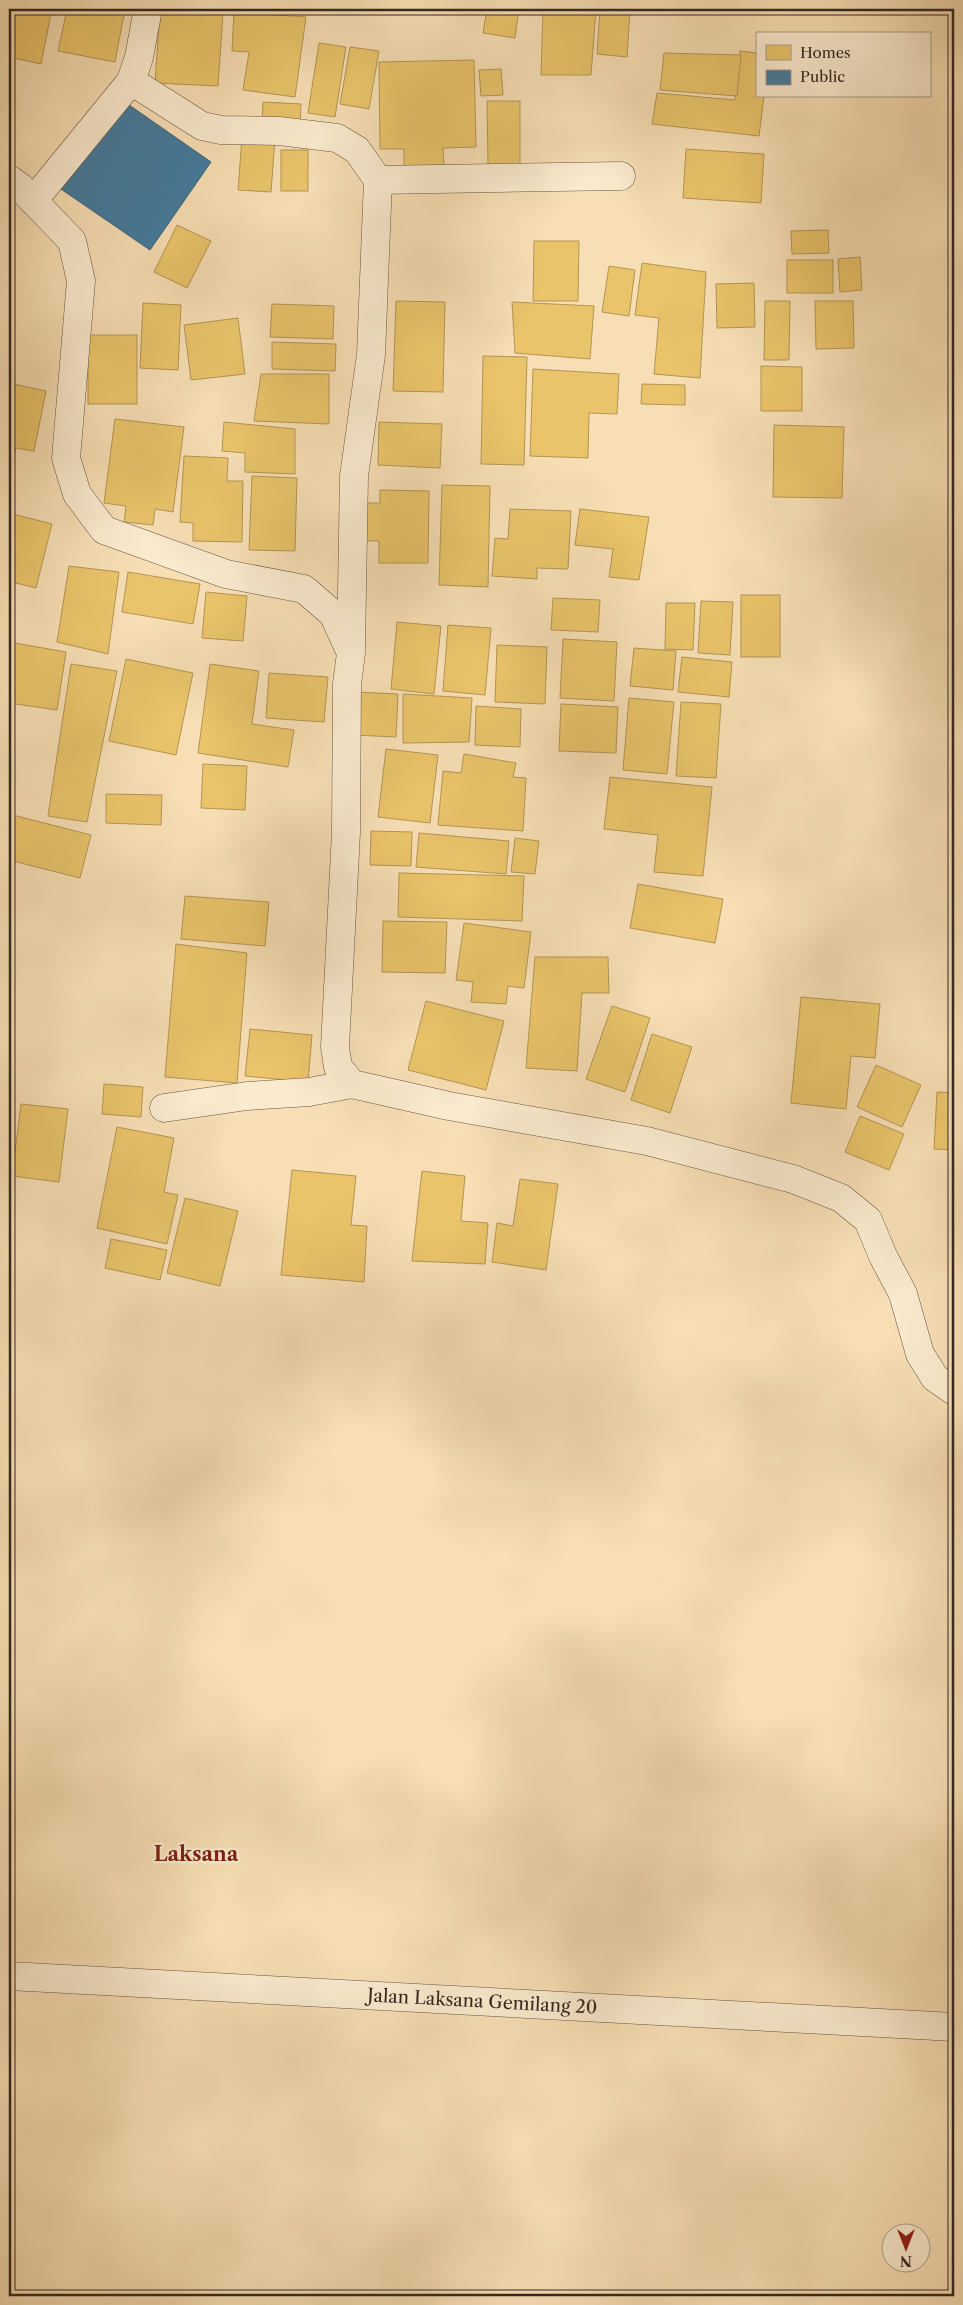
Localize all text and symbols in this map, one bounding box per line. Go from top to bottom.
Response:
legend [756,32,930,98]
text: Homes [800,43,851,62]
text: Public [800,67,845,86]
district label: Laksana [154,1842,239,1866]
street label: Jalan Laksana Gemilang 20 [364,1984,598,2019]
north arrow [880,2222,930,2272]
text: N [900,2252,912,2270]

